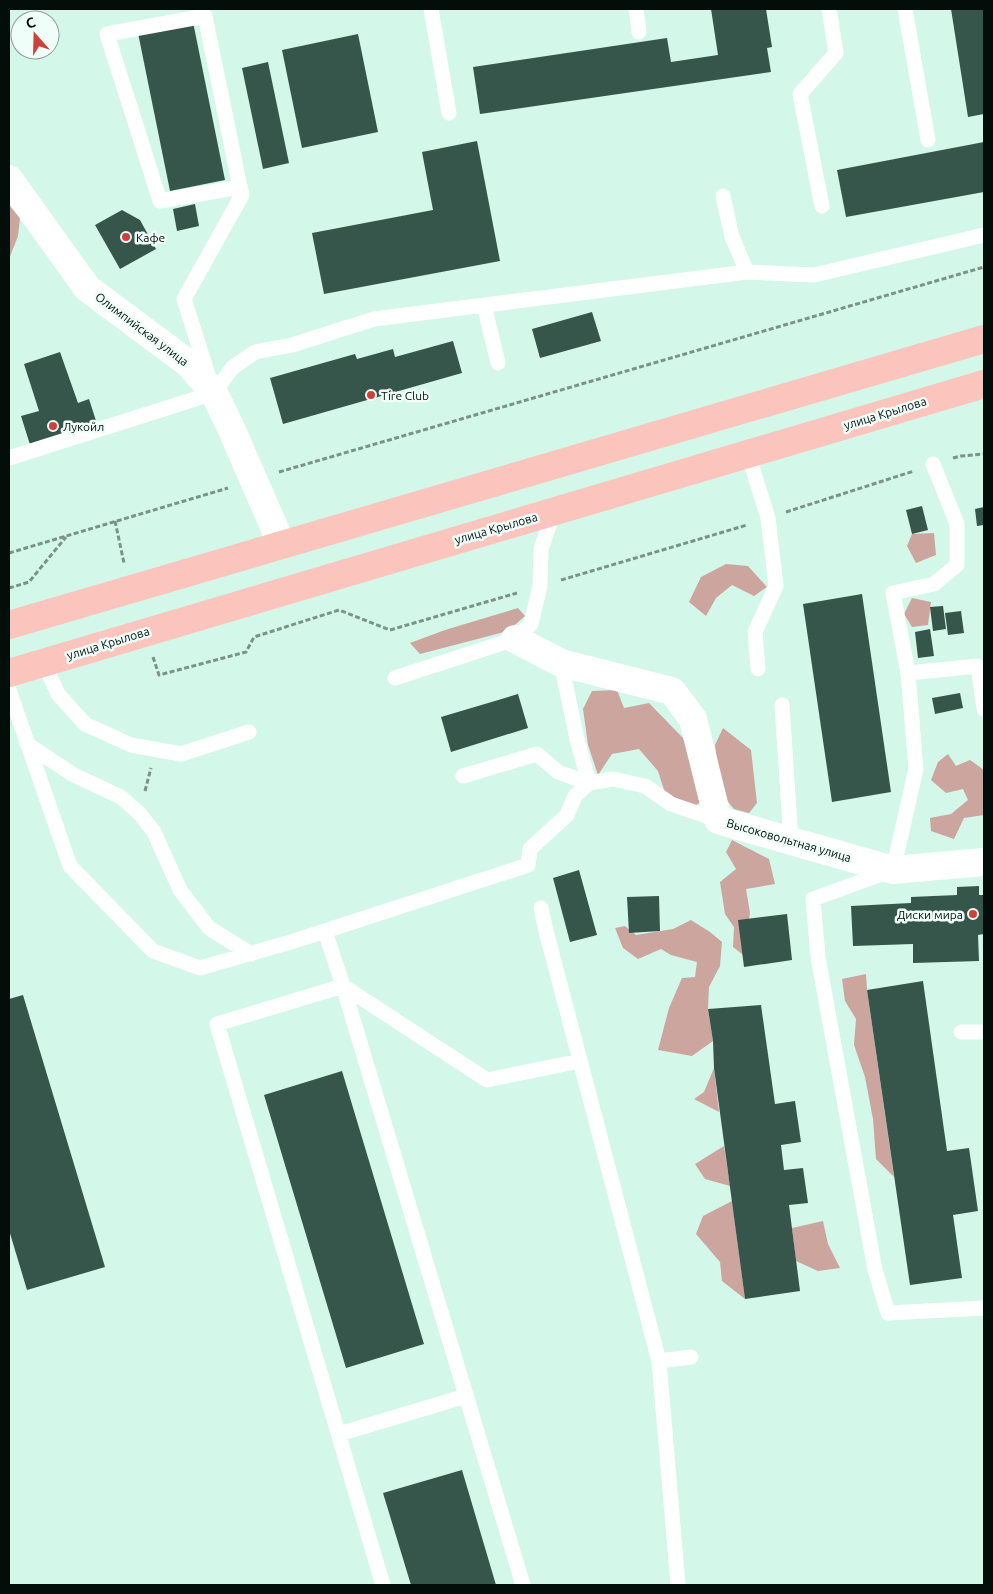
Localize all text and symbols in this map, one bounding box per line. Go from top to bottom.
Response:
north arrow [10,10,60,60]
text: С [24,14,38,32]
marker: Кафе [120,231,132,243]
place label: Кафе [136,231,165,244]
street label: Олимпийская улица [93,290,191,368]
marker: Tire Club [365,389,377,401]
place label: Tire Club [381,389,429,402]
street label: улица Крылова [842,394,928,432]
marker: Лукойл [47,420,59,432]
place label: Лукойл [63,420,104,433]
street label: улица Крылова [453,510,539,546]
street label: улица Крылова [65,624,151,662]
street label: Высоковольтная улица [725,816,853,864]
place label: Диски мира [897,908,963,921]
marker: Диски мира [967,908,979,920]

